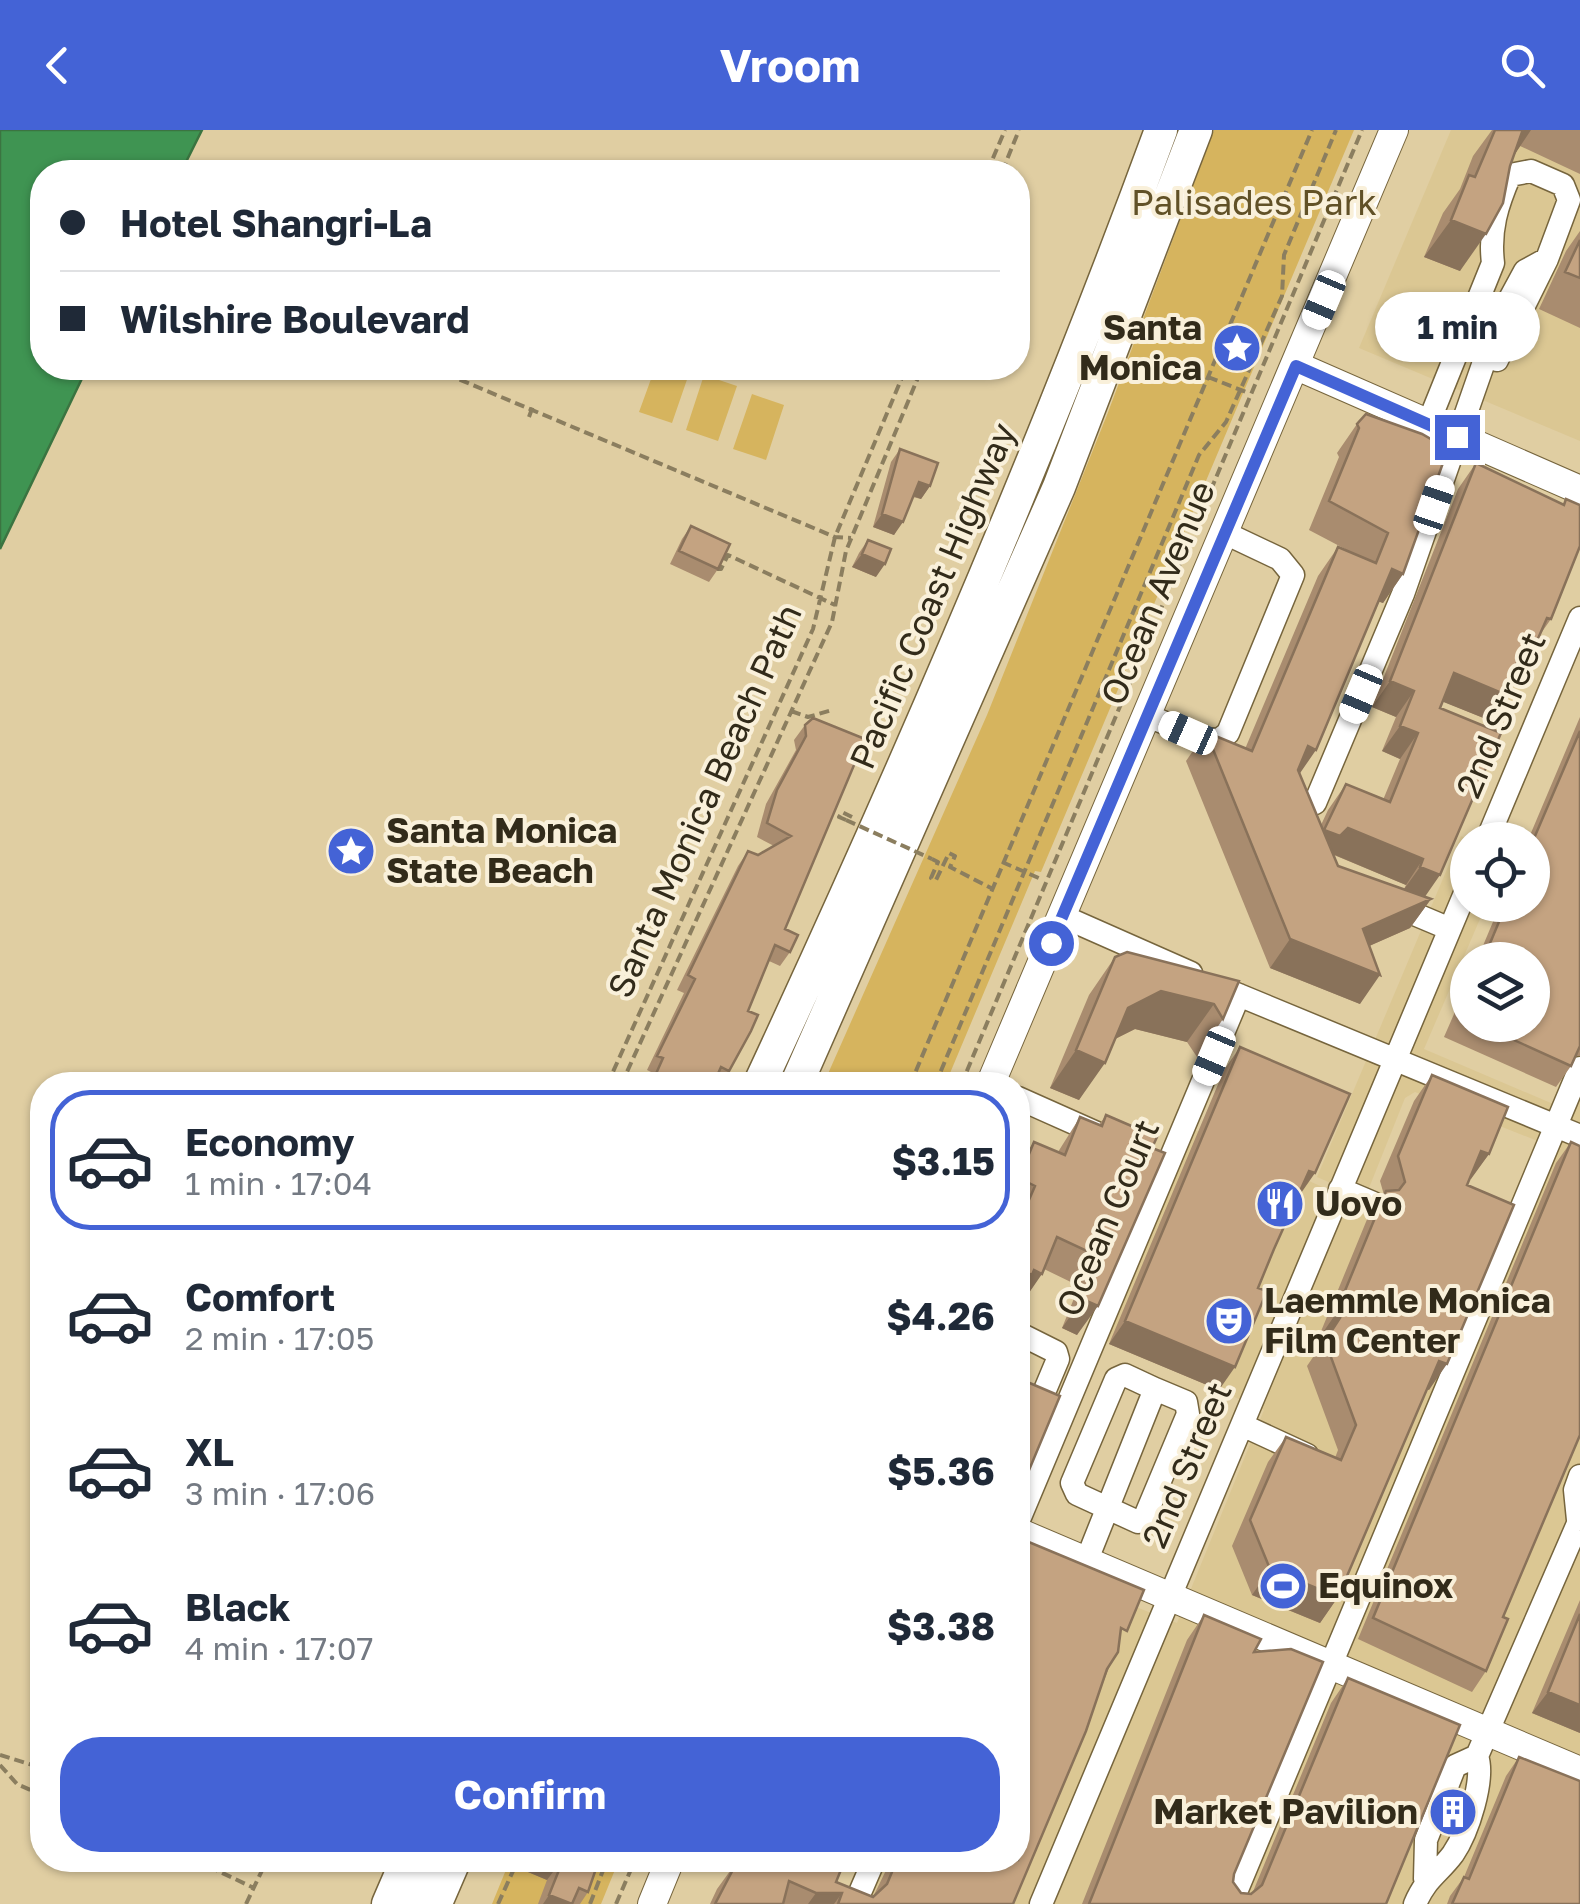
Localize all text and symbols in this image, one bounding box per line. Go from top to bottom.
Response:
icon: back [30,38,85,93]
text: Vroom [720,38,860,92]
icon: search [1495,38,1550,93]
park label: Palisades Park [1131,181,1377,223]
text: Hotel Shangri-La [120,200,432,245]
car [1298,267,1350,333]
callout: 1 min [1374,292,1540,362]
text: Wilshire Boulevard [120,296,470,341]
place label: Santa Monica [1079,306,1202,388]
text: 1 min [1417,308,1498,346]
place icon: Santa Monica [1211,322,1263,374]
route end [1435,415,1480,460]
street label: Pacific Coast Highway [840,416,1024,775]
car [1410,472,1458,538]
street label: Ocean Avenue [1091,474,1223,711]
street label: Santa Monica Beach Path [598,598,810,1004]
street label: 2nd Street [1446,626,1554,804]
car [1335,661,1387,727]
car [1154,707,1222,759]
place label: Santa Monica State Beach [386,809,617,891]
map controls [1450,822,1550,1042]
button: locate [1450,822,1550,922]
place icon: Santa Monica State Beach [325,825,377,877]
route start [1029,921,1074,966]
button: layers [1450,942,1550,1042]
car [1188,1023,1240,1089]
street label: Ocean Court [1047,1113,1167,1322]
icon: car [65,1115,155,1205]
text: Economy [185,1119,354,1164]
text: $3.15 [891,1138,995,1183]
text: 1 min · 17:04 [185,1164,372,1202]
restaurant icon: Uovo [1254,1178,1306,1230]
place label: Uovo [1315,1182,1402,1224]
icon: car [65,1270,155,1360]
text: Comfort [185,1274,335,1319]
place label: Laemmle Monica Film Center [1264,1279,1551,1361]
text: $4.26 [886,1293,995,1338]
theatre icon: Laemmle Monica Film Center [1203,1295,1255,1347]
text: 2 min · 17:05 [185,1319,374,1357]
street label: 2nd Street [1132,1376,1240,1554]
icon: car [65,1425,155,1515]
text: XL [185,1429,234,1474]
text: $5.36 [887,1448,995,1493]
text: 3 min · 17:06 [185,1474,375,1512]
sports icon: Equinox [1257,1560,1309,1612]
place label: Equinox [1318,1564,1453,1606]
icon: car [65,1580,155,1670]
text: Black [185,1584,290,1629]
text: $3.38 [887,1603,995,1648]
text: 4 min · 17:07 [185,1629,374,1667]
button: Confirm [60,1737,1000,1852]
building icon: Market Pavilion [1427,1786,1479,1838]
place label: Market Pavilion [1153,1790,1418,1832]

